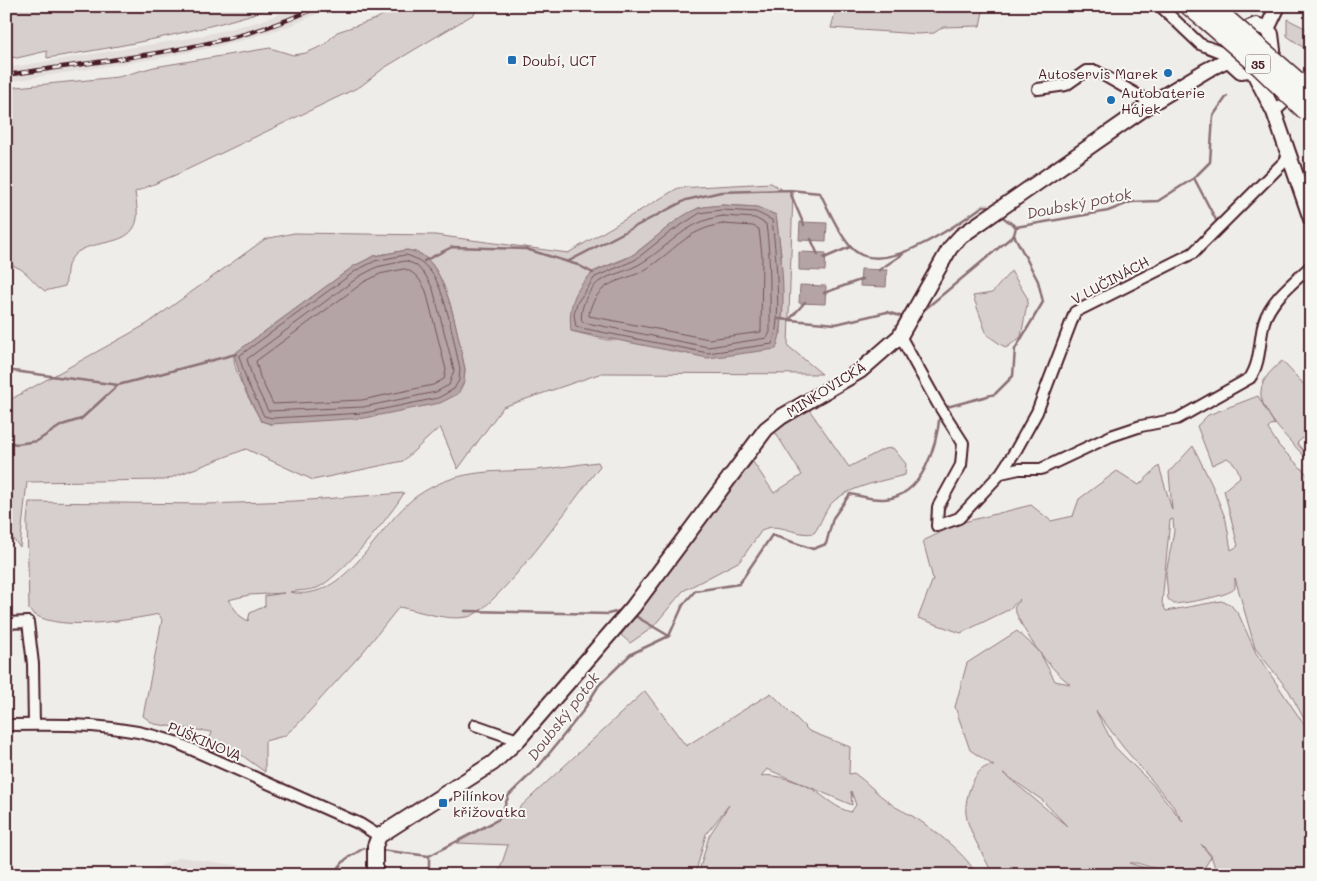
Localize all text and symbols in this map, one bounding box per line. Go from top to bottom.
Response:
place label: Doubí, UCT [522,51,597,70]
marker: Doubí, UCT [506,54,518,66]
road number: 35 [1246,54,1270,74]
place label: Autoservis Marek [1038,64,1158,83]
marker: Autoservis Marek [1162,67,1174,79]
place label: Autobaterie Hájek [1121,83,1205,118]
marker: Autobaterie Hájek [1105,94,1117,106]
water label: Doubský potok [1025,183,1134,223]
street label: V LUČINÁCH [1068,252,1152,308]
street label: MINKOVICKÁ [783,357,869,421]
water label: Doubský potok [522,667,604,764]
street label: PUŠKINOVA [165,717,245,765]
place label: Pilínkov křižovatka [453,786,526,821]
marker: Pilínkov křižovatka [437,797,449,809]

